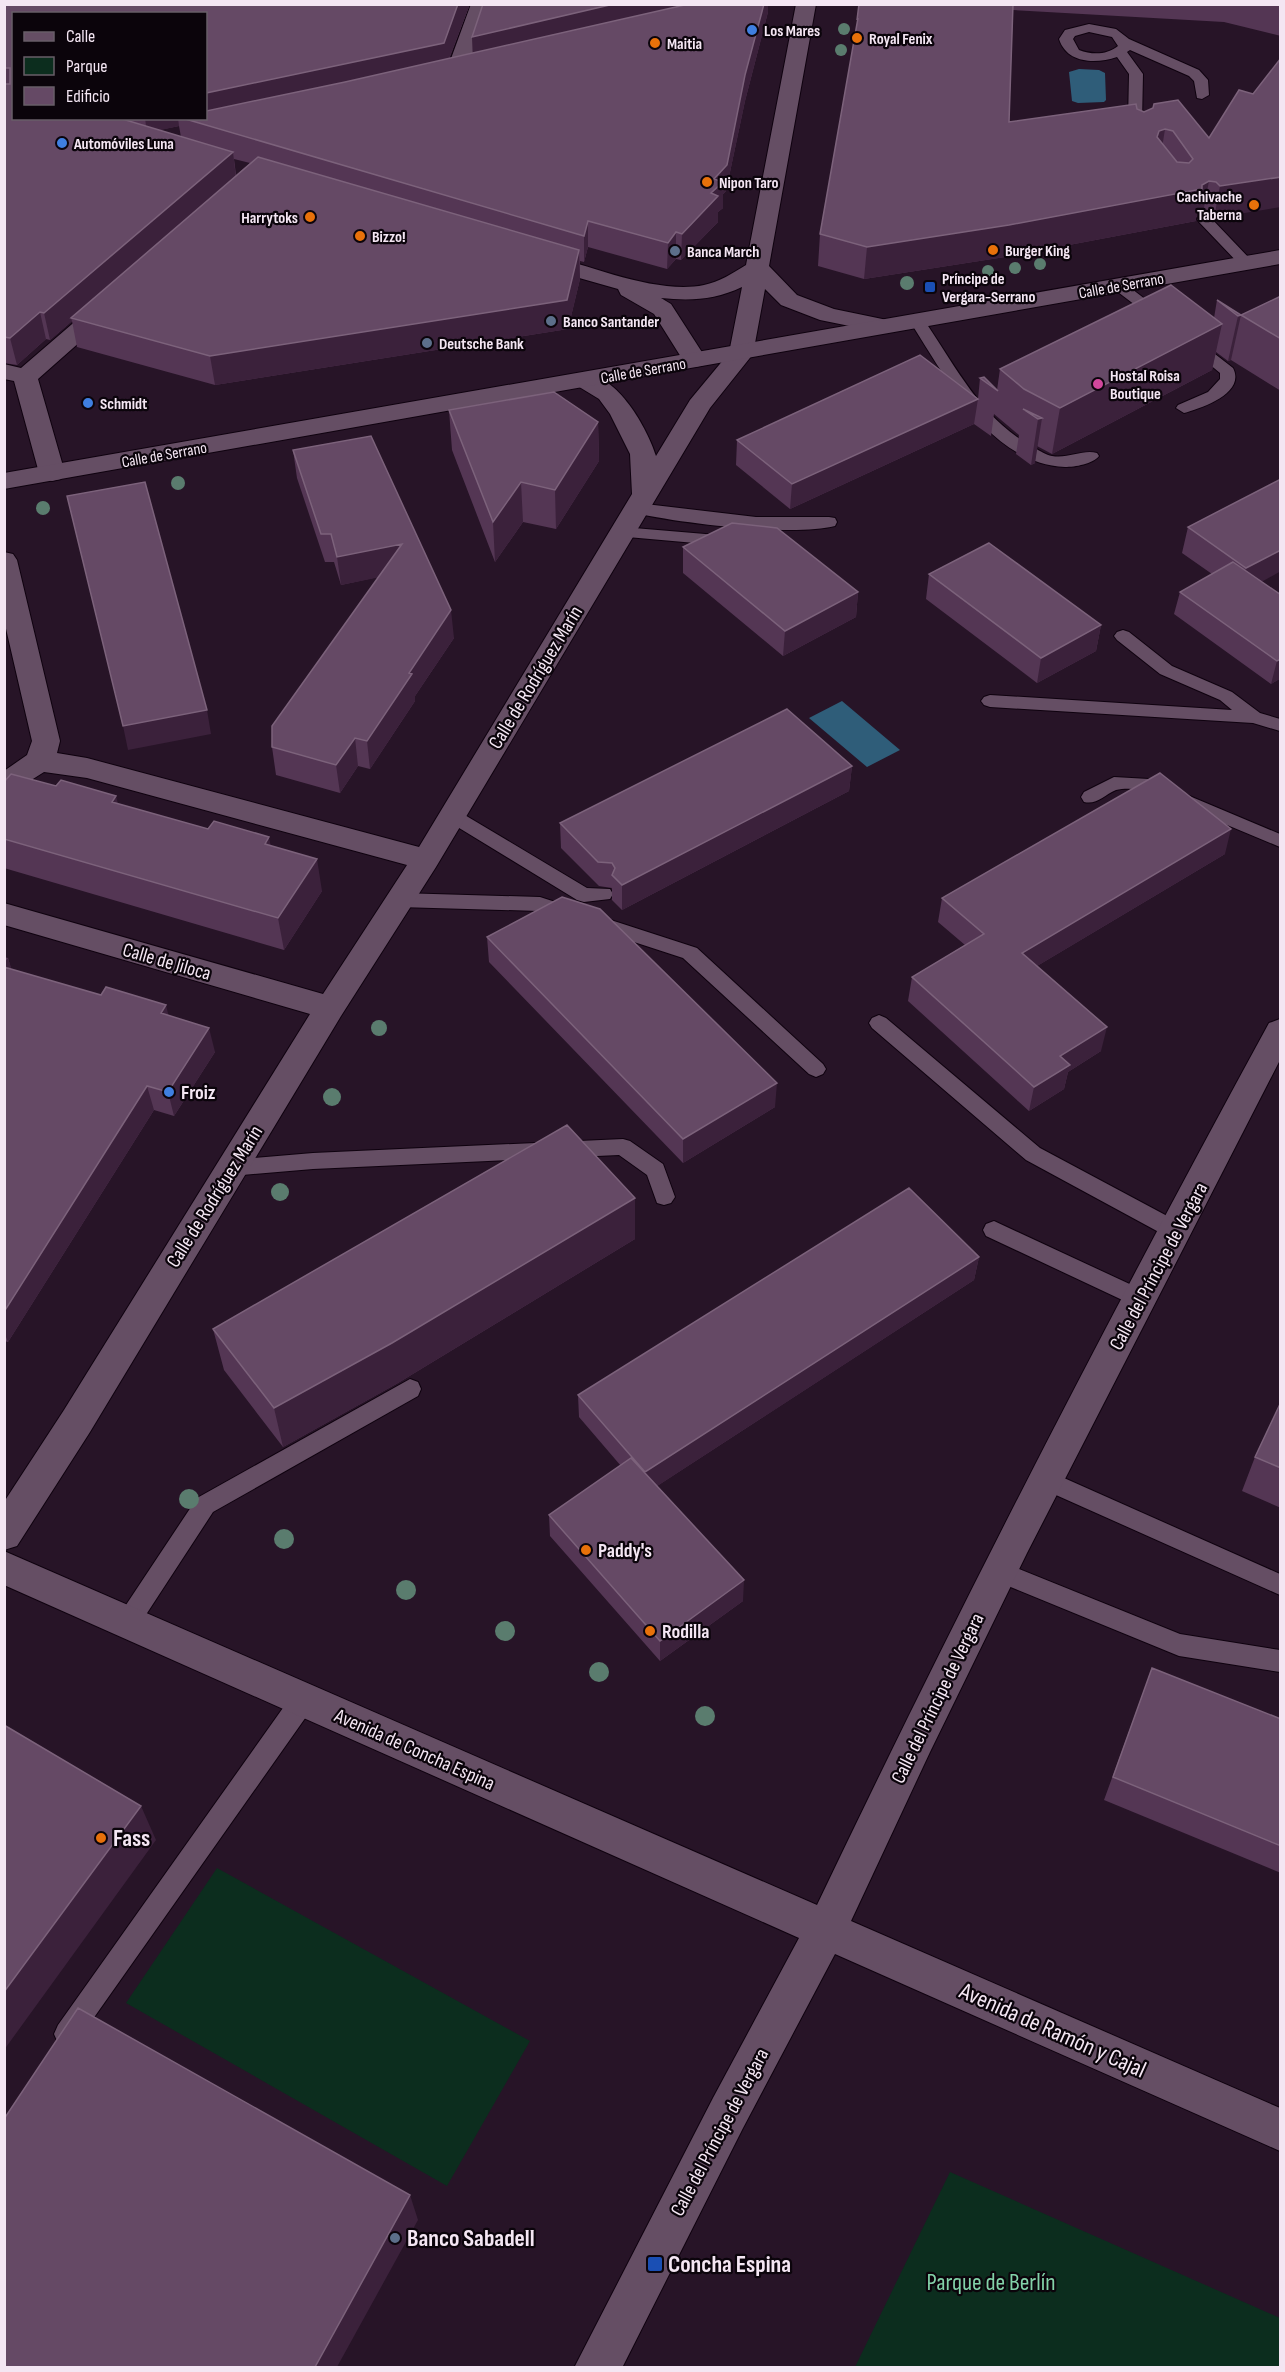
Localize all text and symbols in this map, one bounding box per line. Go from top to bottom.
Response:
legend [12,12,207,120]
place label: Los Mares [764,22,820,41]
marker: Los Mares [745,23,759,37]
text: Calle [66,26,95,47]
place label: Royal Fenix [869,30,933,49]
marker: Royal Fenix [850,31,864,45]
place label: Maitia [667,35,702,54]
marker: Maitia [648,36,662,50]
text: Parque [66,56,107,77]
text: Edificio [66,86,110,107]
place label: Automóviles Luna [73,135,174,154]
marker: Automóviles Luna [55,136,69,150]
place label: Nipon Taro [719,174,779,193]
marker: Nipon Taro [700,175,714,189]
place label: Cachivache Taberna [1177,188,1242,225]
marker: Cachivache Taberna [1247,198,1261,212]
place label: Harrytoks [241,209,298,228]
marker: Harrytoks [303,210,317,224]
place label: Bizzo! [372,228,406,247]
marker: Bizzo! [353,229,367,243]
place label: Burger King [1005,242,1070,261]
place label: Banca March [687,243,759,262]
marker: Burger King [986,243,1000,257]
marker: Banca March [668,244,682,258]
place label: Príncipe de Vergara-Serrano [942,270,1035,307]
street label: Calle de Serrano [1077,270,1165,303]
marker: Príncipe de Vergara-Serrano [923,280,937,294]
place label: Banco Santander [563,313,659,332]
marker: Banco Santander [544,314,558,328]
place label: Deutsche Bank [439,335,524,354]
marker: Deutsche Bank [420,336,434,350]
street label: Calle de Serrano [599,355,687,388]
place label: Hostal Roisa Boutique [1110,367,1180,404]
marker: Hostal Roisa Boutique [1091,377,1105,391]
place label: Schmidt [100,395,147,414]
marker: Schmidt [81,396,95,410]
street label: Calle de Serrano [120,439,208,472]
street label: Calle de Rodríguez Marín [484,602,588,753]
street label: Calle de Jiloca [120,938,214,986]
place label: Froiz [181,1081,216,1105]
marker: Froiz [162,1085,176,1099]
street label: Calle de Rodríguez Marín [162,1121,268,1272]
street label: Calle del Príncipe de Vergara [1105,1179,1213,1354]
place label: Paddy's [598,1539,652,1563]
marker: Paddy's [579,1543,593,1557]
street label: Calle del Príncipe de Vergara [886,1609,990,1787]
place label: Rodilla [662,1620,709,1644]
marker: Rodilla [643,1624,657,1638]
street label: Avenida de Concha Espina [330,1703,498,1796]
place label: Fass [113,1824,150,1853]
marker: Fass [94,1831,108,1845]
street label: Avenida de Ramón y Cajal [954,1976,1151,2085]
street label: Calle del Príncipe de Vergara [666,2045,774,2220]
place label: Banco Sabadell [407,2224,535,2253]
marker: Banco Sabadell [388,2231,402,2245]
place label: Concha Espina [668,2250,791,2279]
marker: Concha Espina [646,2255,664,2273]
park label: Parque de Berlín [927,2268,1055,2297]

